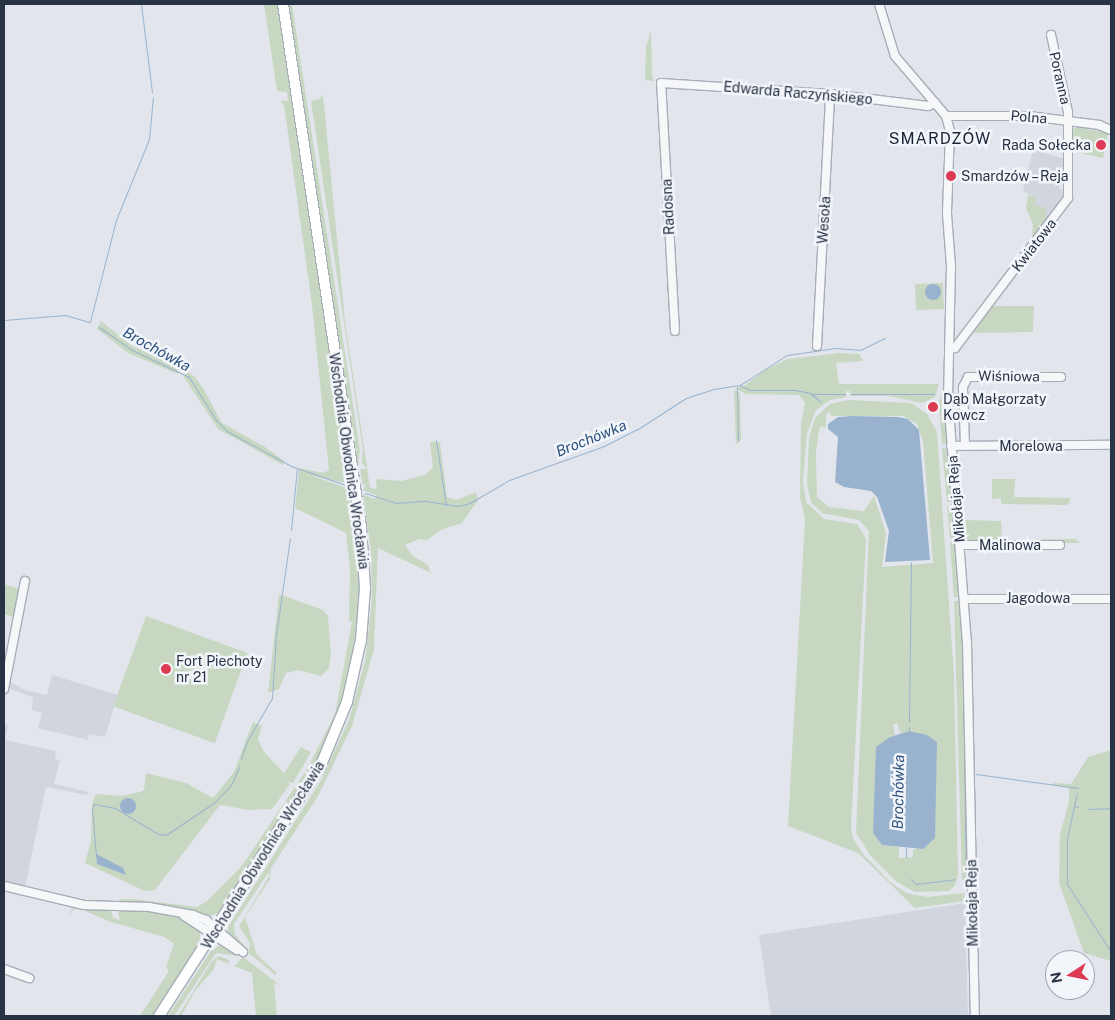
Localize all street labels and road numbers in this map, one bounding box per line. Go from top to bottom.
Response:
street label: Poranna [1046,50,1074,106]
street label: Edwarda Raczyńskiego [723,78,873,108]
street label: Polna [1010,107,1048,127]
street label: Radosna [658,179,678,235]
street label: Wesoła [814,195,834,245]
street label: Kwiatowa [1008,215,1060,275]
street label: Wschodnia Obwodnica Wrocławia [325,351,373,571]
street label: Wiśniowa [978,367,1040,385]
street label: Morelowa [999,438,1063,454]
street label: Mikołaja Reja [944,455,968,543]
street label: Malinowa [979,537,1041,553]
street label: Jagodowa [1006,590,1070,606]
street label: Wschodnia Obwodnica Wrocławia [198,758,328,952]
street label: Mikołaja Reja [963,859,981,947]

